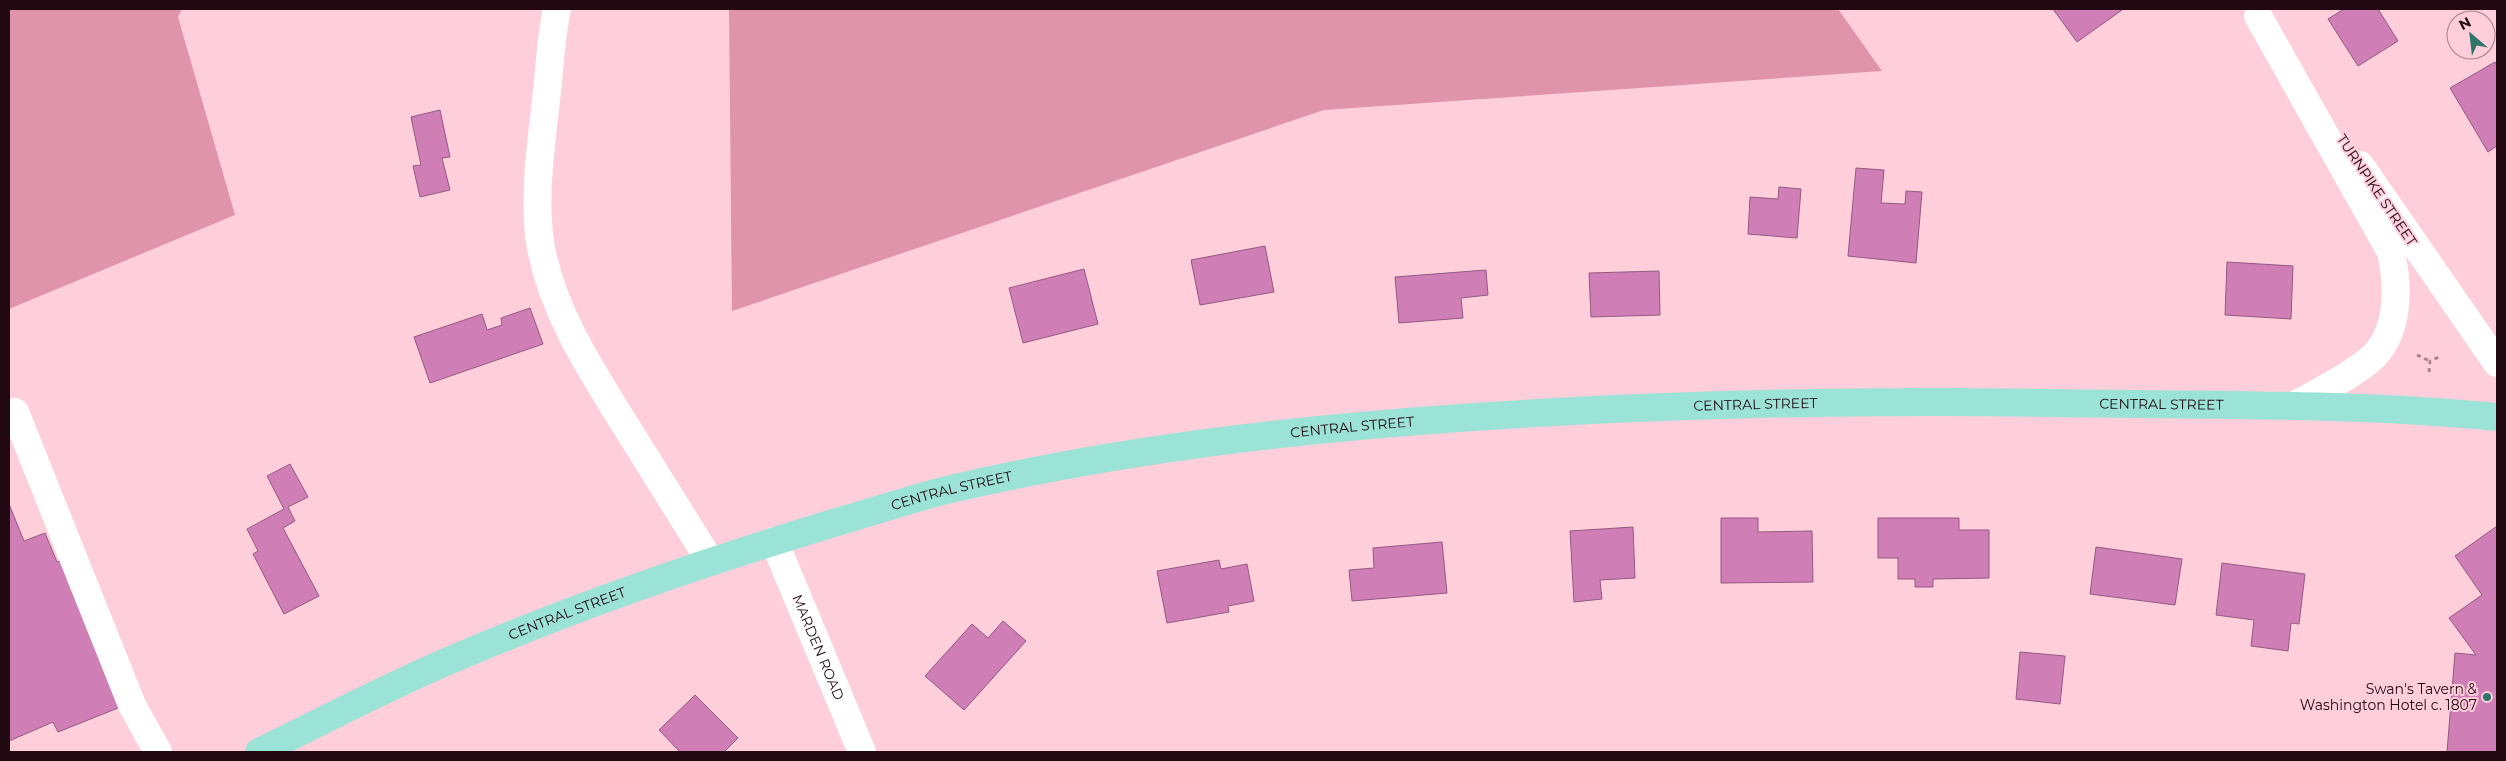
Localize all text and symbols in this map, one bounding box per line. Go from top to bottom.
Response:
north arrow [2446,10,2496,60]
text: N [2456,13,2474,34]
street label: TURNPIKE STREET [2333,131,2421,249]
street label: CENTRAL STREET [1693,394,1818,415]
street label: CENTRAL STREET [2099,395,2224,414]
street label: CENTRAL STREET [1289,412,1415,442]
street label: CENTRAL STREET [889,467,1014,514]
street label: CENTRAL STREET [506,583,628,644]
street label: MARDEN ROAD [788,592,848,703]
place label: Swan's Tavern & Washington Hotel c. 1807 [2300,680,2478,714]
marker: Swan's Tavern & Washington Hotel c. 1807 [2481,691,2493,703]

